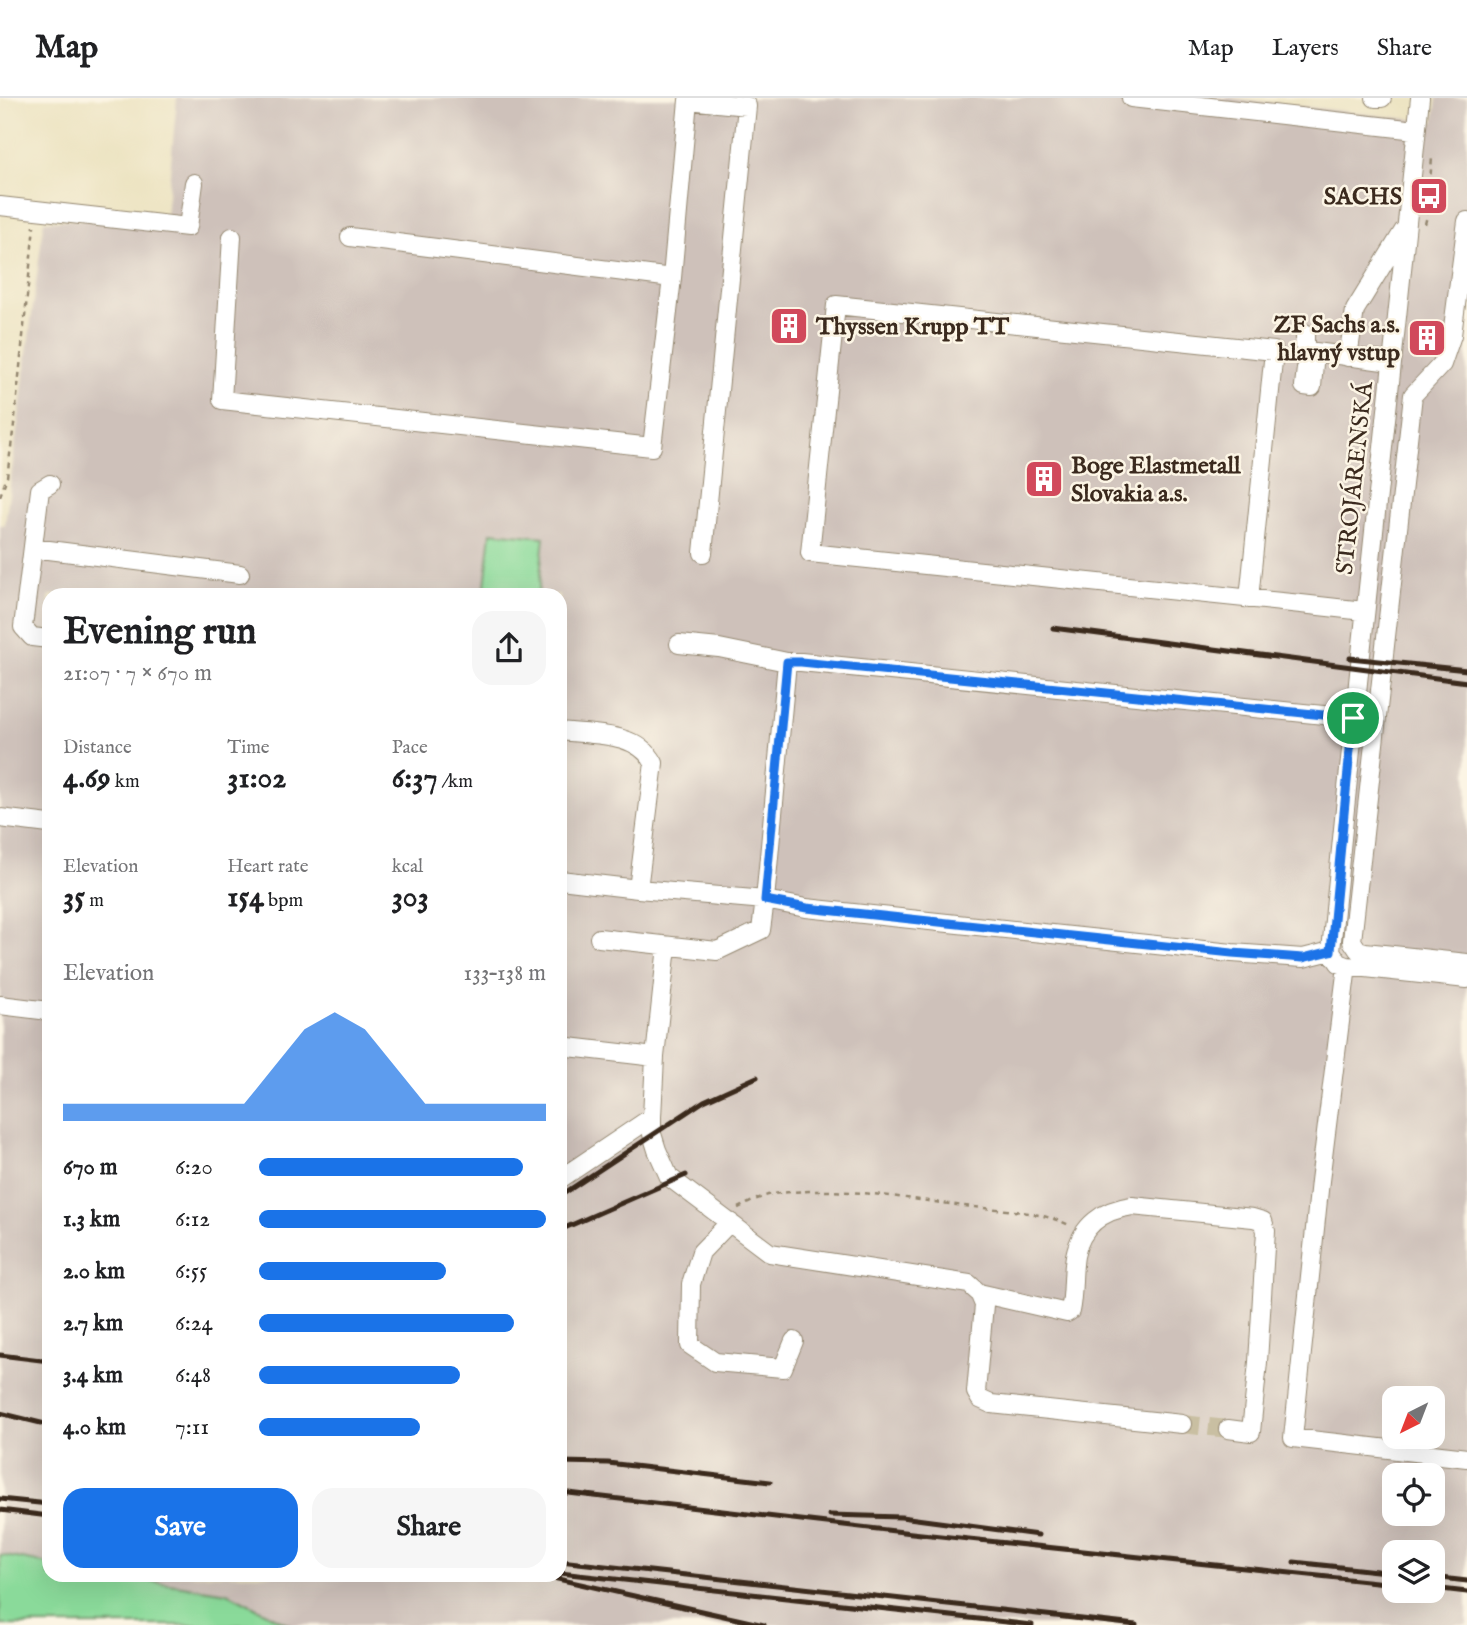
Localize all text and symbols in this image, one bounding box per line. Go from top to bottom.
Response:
text: Map [35,27,98,69]
text: Map [1188,33,1234,64]
text: Layers [1272,33,1339,64]
text: Share [1377,33,1432,64]
bus stop icon: SACHS [1408,175,1450,217]
place label: SACHS [1324,182,1402,213]
building icon: Thyssen Krupp TT [768,305,810,347]
place label: ZF Sachs a.s. hlavný vstup [1274,310,1400,369]
place label: Thyssen Krupp TT [815,312,1010,343]
building icon: ZF Sachs a.s. hlavný vstup [1406,317,1448,359]
street label: STROJÁRENSKÁ [1330,379,1381,576]
place label: Boge Elastmetall Slovakia a.s. [1071,451,1241,510]
building icon: Boge Elastmetall Slovakia a.s. [1023,458,1065,500]
text: Evening run [63,609,257,657]
button: share [472,611,546,685]
text: 21:07 · 7 × 670 m [63,659,212,688]
pin [1323,688,1383,748]
icon: arrive [1334,699,1372,737]
text: Distance [63,736,132,760]
text: Time [227,736,270,760]
text: Pace [392,736,428,760]
text: 4.69 [63,760,111,798]
text: 31:02 [227,760,286,798]
text: 6:37 [392,760,437,798]
text: km [111,770,140,794]
text: /km [437,770,473,794]
text: Elevation [63,855,138,879]
text: Heart rate [227,855,308,879]
text: kcal [392,855,423,879]
text: 35 [63,879,85,917]
text: 154 [227,879,264,917]
text: 303 [392,879,429,917]
text: m [85,889,104,913]
text: bpm [264,889,303,913]
text: Elevation [63,959,154,988]
text: 133–138 m [464,959,546,988]
text: 670 m [63,1153,118,1182]
text: 6:20 [175,1153,213,1182]
text: 1.3 km [63,1205,120,1234]
text: 6:12 [175,1205,210,1234]
text: 2.0 km [63,1257,125,1286]
text: 6:55 [175,1257,207,1286]
text: 2.7 km [63,1309,123,1338]
text: 6:24 [175,1309,213,1338]
text: 3.4 km [63,1361,123,1390]
text: 6:48 [175,1361,211,1390]
north arrow [1382,1386,1446,1449]
map controls [1382,1386,1445,1603]
text: 4.0 km [63,1413,126,1442]
text: 7:11 [175,1413,209,1442]
button: locate [1382,1463,1445,1526]
button: Save [63,1488,298,1568]
button: Share [312,1488,546,1568]
button: layers [1382,1540,1445,1603]

